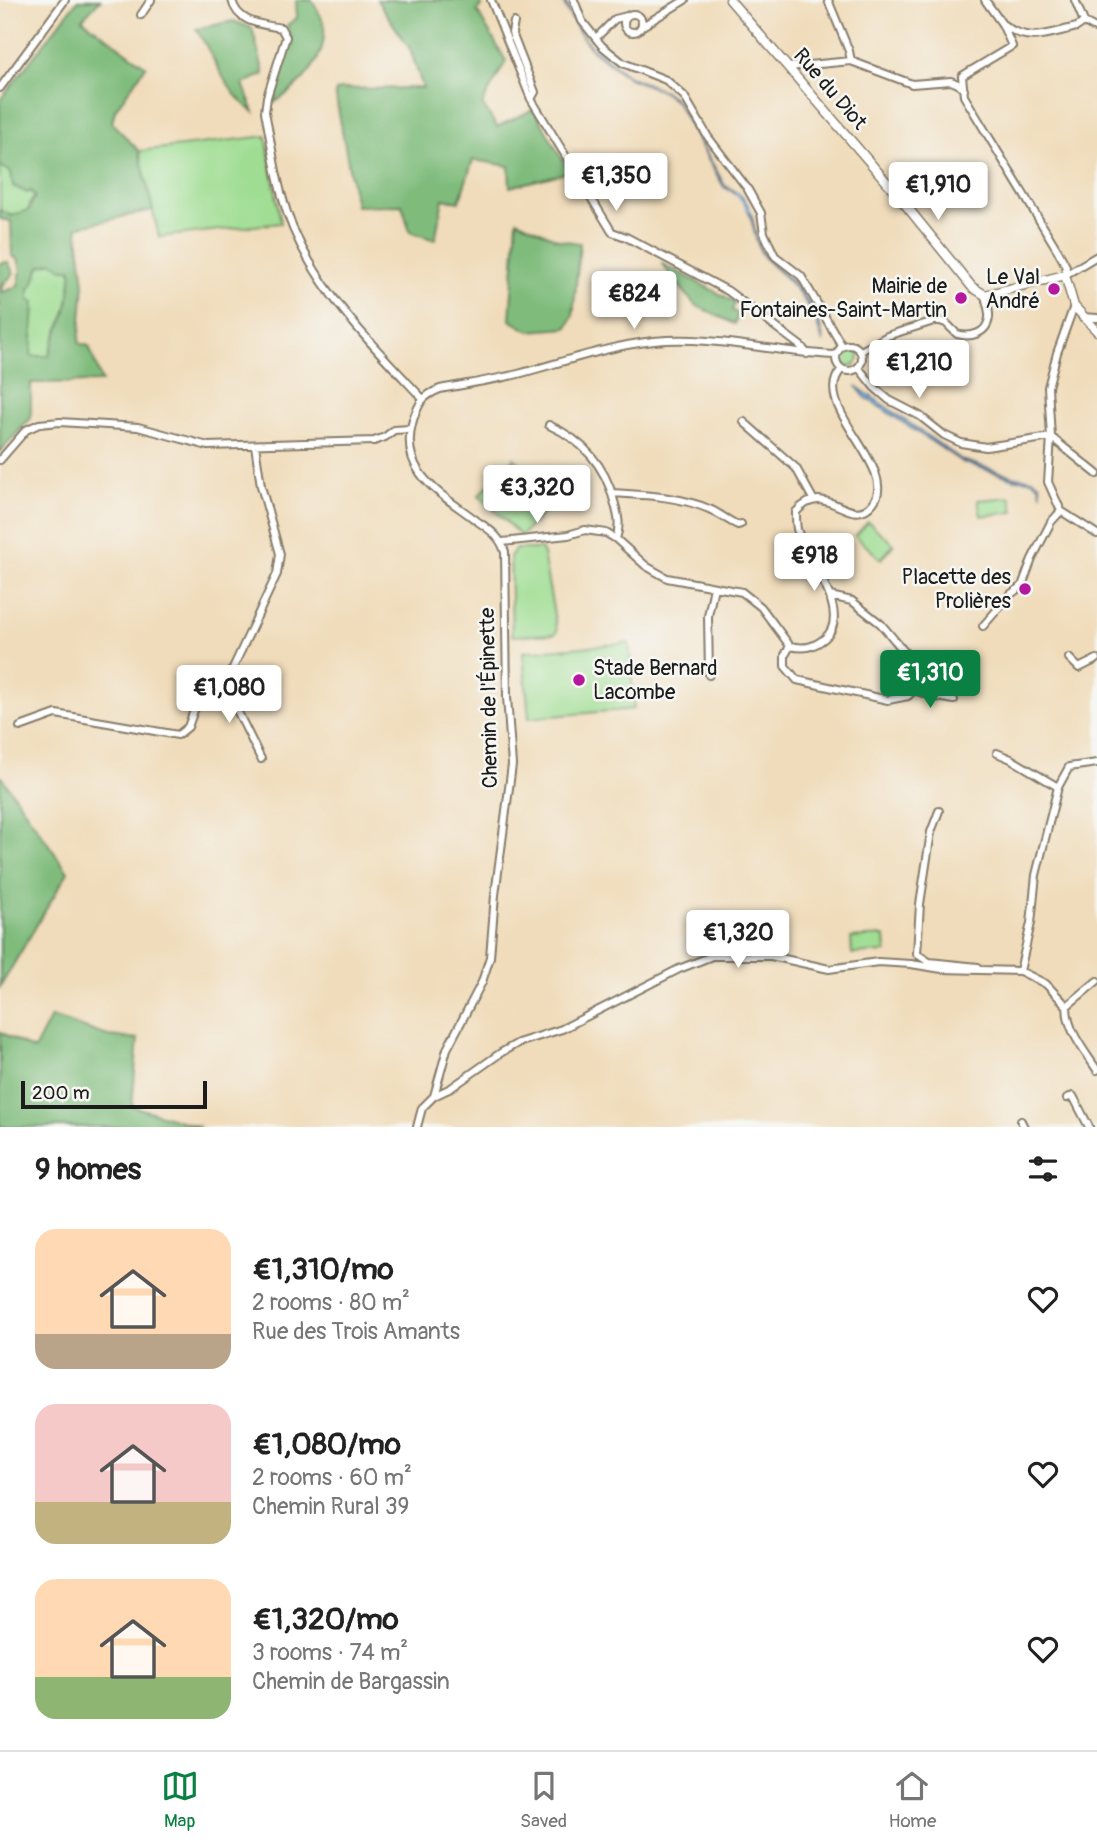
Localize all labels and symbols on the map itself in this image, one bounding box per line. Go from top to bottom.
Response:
street label: Rue du Diot [787,43,873,136]
pin: €1,350 [559,154,673,213]
pin: €1,910 [881,162,995,222]
place label: Le Val André [986,264,1040,315]
pin: €824 [593,272,675,331]
place label: Mairie de Fontaines-Saint-Martin [739,273,948,324]
marker: Le Val André [1046,281,1062,297]
marker: Mairie de Fontaines-Saint-Martin [953,290,969,306]
pin: €1,210 [862,340,976,400]
pin: €3,320 [480,466,594,525]
pin: €918 [773,534,855,593]
place label: Placette des Prolières [902,564,1012,615]
marker: Placette des Prolières [1017,581,1033,597]
street label: Chemin de l'Épinette [474,607,504,789]
pin: €1,310 [873,650,987,710]
place label: Stade Bernard Lacombe [593,655,718,706]
pin: €1,080 [172,666,286,725]
marker: Stade Bernard Lacombe [571,672,587,688]
pin: €1,320 [681,911,795,970]
scale bar [21,1078,206,1110]

